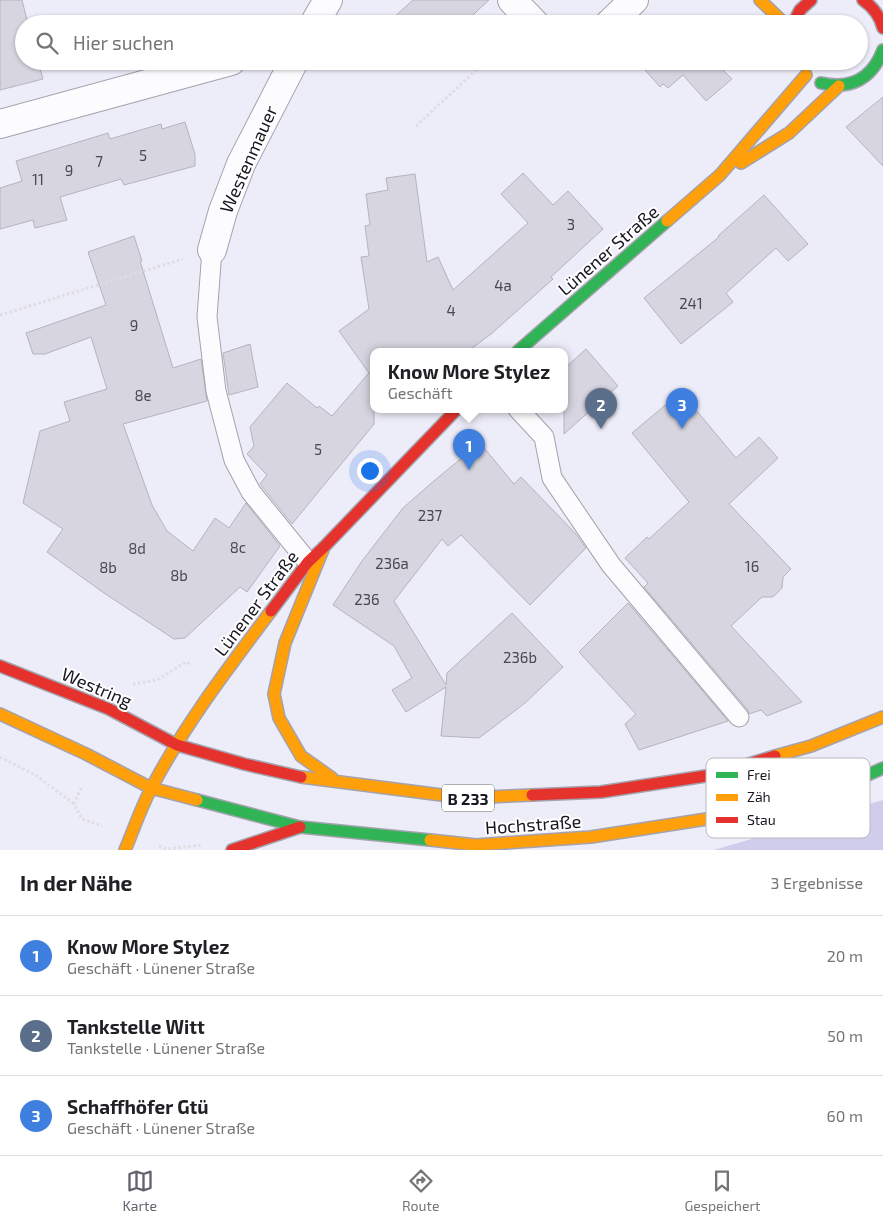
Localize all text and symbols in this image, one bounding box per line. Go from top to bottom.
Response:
search box [15,15,868,70]
icon: search [33,29,61,57]
text: Hier suchen [73,31,174,54]
street label: Westenmauer [214,102,282,216]
house number: 5 [139,146,147,164]
house number: 7 [95,152,103,170]
house number: 9 [65,161,73,179]
house number: 11 [32,170,44,188]
street label: Lünener Straße [553,200,663,300]
house number: 3 [567,215,575,233]
house number: 4a [494,276,512,294]
house number: 241 [679,294,703,312]
house number: 4 [446,301,456,319]
house number: 9 [130,316,138,334]
popup [370,348,568,413]
text: Know More Stylez [388,360,550,383]
text: Geschäft [388,383,453,402]
house number: 8e [134,386,152,404]
pin: 2 [585,388,617,429]
pin: 3 [666,388,698,429]
pin: 1 [453,429,485,470]
house number: 5 [314,440,322,458]
your location [357,458,383,484]
house number: 237 [418,506,443,524]
house number: 8c [230,538,246,556]
house number: 8d [128,539,146,557]
street label: Lünener Straße [209,546,303,660]
house number: 236a [375,554,409,572]
house number: 16 [745,557,759,575]
house number: 8b [99,558,117,576]
house number: 8b [170,566,188,584]
house number: 236 [354,590,380,608]
house number: 236b [503,648,537,666]
street label: Westring [58,662,136,712]
legend [706,758,870,838]
text: Frei [747,766,771,783]
road number: B 233 [442,784,494,811]
text: Zäh [747,788,771,805]
street label: Hochstraße [484,810,582,838]
text: Stau [747,811,776,828]
text: In der Nähe [20,870,132,895]
text: 3 Ergebnisse [771,873,863,892]
text: Know More Stylez [67,935,229,958]
text: 1 [33,946,39,965]
text: 20 m [827,946,863,965]
text: Geschäft · Lünener Straße [67,958,255,977]
text: Tankstelle Witt [67,1015,205,1038]
text: 2 [31,1026,41,1045]
text: 50 m [827,1026,863,1045]
text: Tankstelle · Lünener Straße [67,1038,265,1057]
text: Schaffhöfer Gtü [67,1095,209,1118]
text: 3 [31,1106,41,1125]
text: 60 m [827,1106,863,1125]
text: Geschäft · Lünener Straße [67,1118,255,1137]
tab: Karte [123,1167,157,1214]
tab: Route [402,1167,439,1214]
tab: Gespeichert [684,1167,760,1214]

